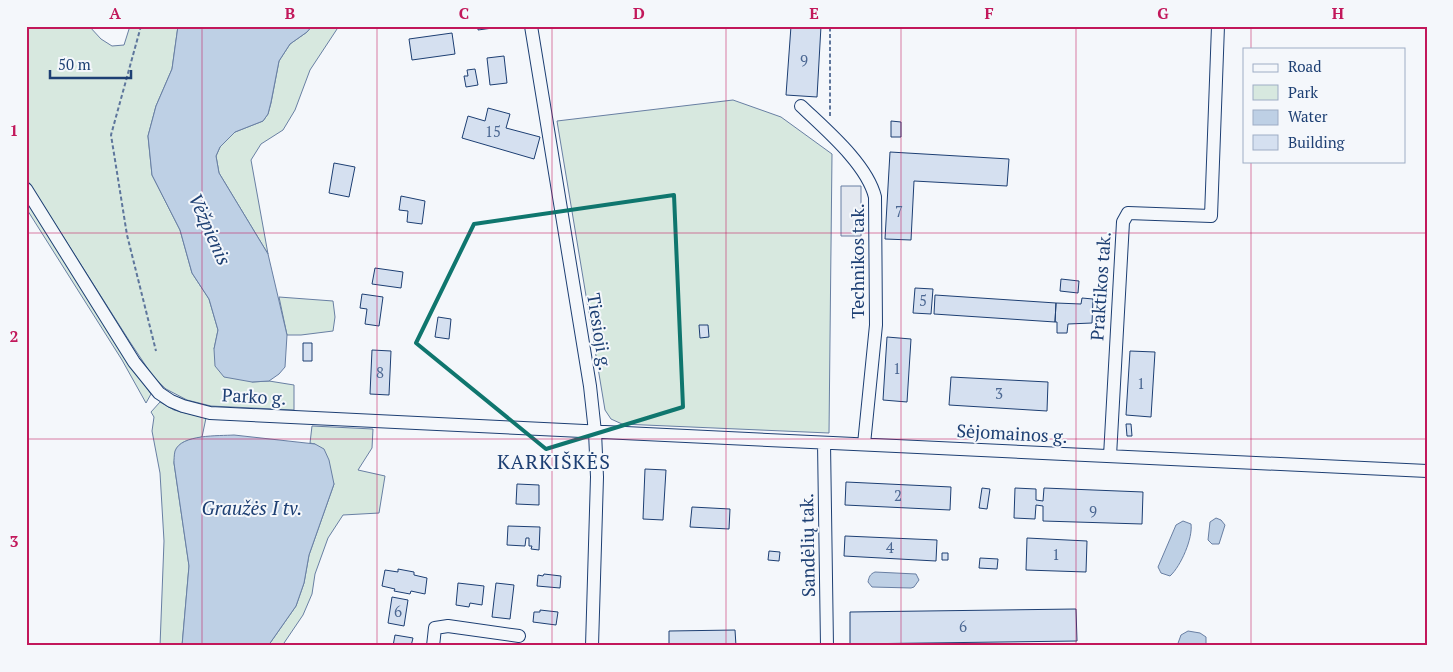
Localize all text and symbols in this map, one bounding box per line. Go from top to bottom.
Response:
text: A [109,2,121,24]
text: B [285,2,295,24]
text: C [459,2,469,24]
text: D [633,2,645,24]
text: E [809,2,819,24]
text: F [984,2,994,24]
text: G [1157,2,1169,24]
text: H [1332,2,1344,24]
scale bar [50,48,131,80]
legend [1243,48,1406,162]
house number: 9 [800,50,808,70]
text: 50 m [58,54,91,74]
text: Road [1288,56,1321,76]
text: Park [1288,82,1318,102]
text: Water [1288,106,1328,126]
text: 1 [9,119,19,141]
house number: 15 [485,121,501,141]
text: Building [1288,132,1346,152]
water label: Vėžpienis [184,189,237,269]
house number: 7 [895,201,903,221]
street label: Technikos tak. [845,203,869,319]
street label: Praktikos tak. [1084,231,1116,341]
house number: 5 [919,290,927,310]
street label: Tiesioji g. [582,291,618,372]
text: 2 [9,325,19,347]
house number: 1 [893,358,901,378]
house number: 8 [376,362,384,382]
house number: 1 [1137,373,1145,393]
street label: Parko g. [221,382,287,410]
house number: 3 [995,383,1003,403]
street label: Sėjomainos g. [956,418,1068,448]
district label: KARKIŠKĖS [497,448,611,475]
house number: 2 [894,485,902,505]
street label: Sandėlių tak. [794,493,820,597]
water label: Graužės I tv. [202,495,302,520]
house number: 9 [1089,501,1097,521]
text: 3 [9,530,19,552]
house number: 4 [886,537,894,557]
house number: 1 [1052,544,1060,564]
house number: 6 [394,601,402,621]
house number: 6 [959,616,967,636]

